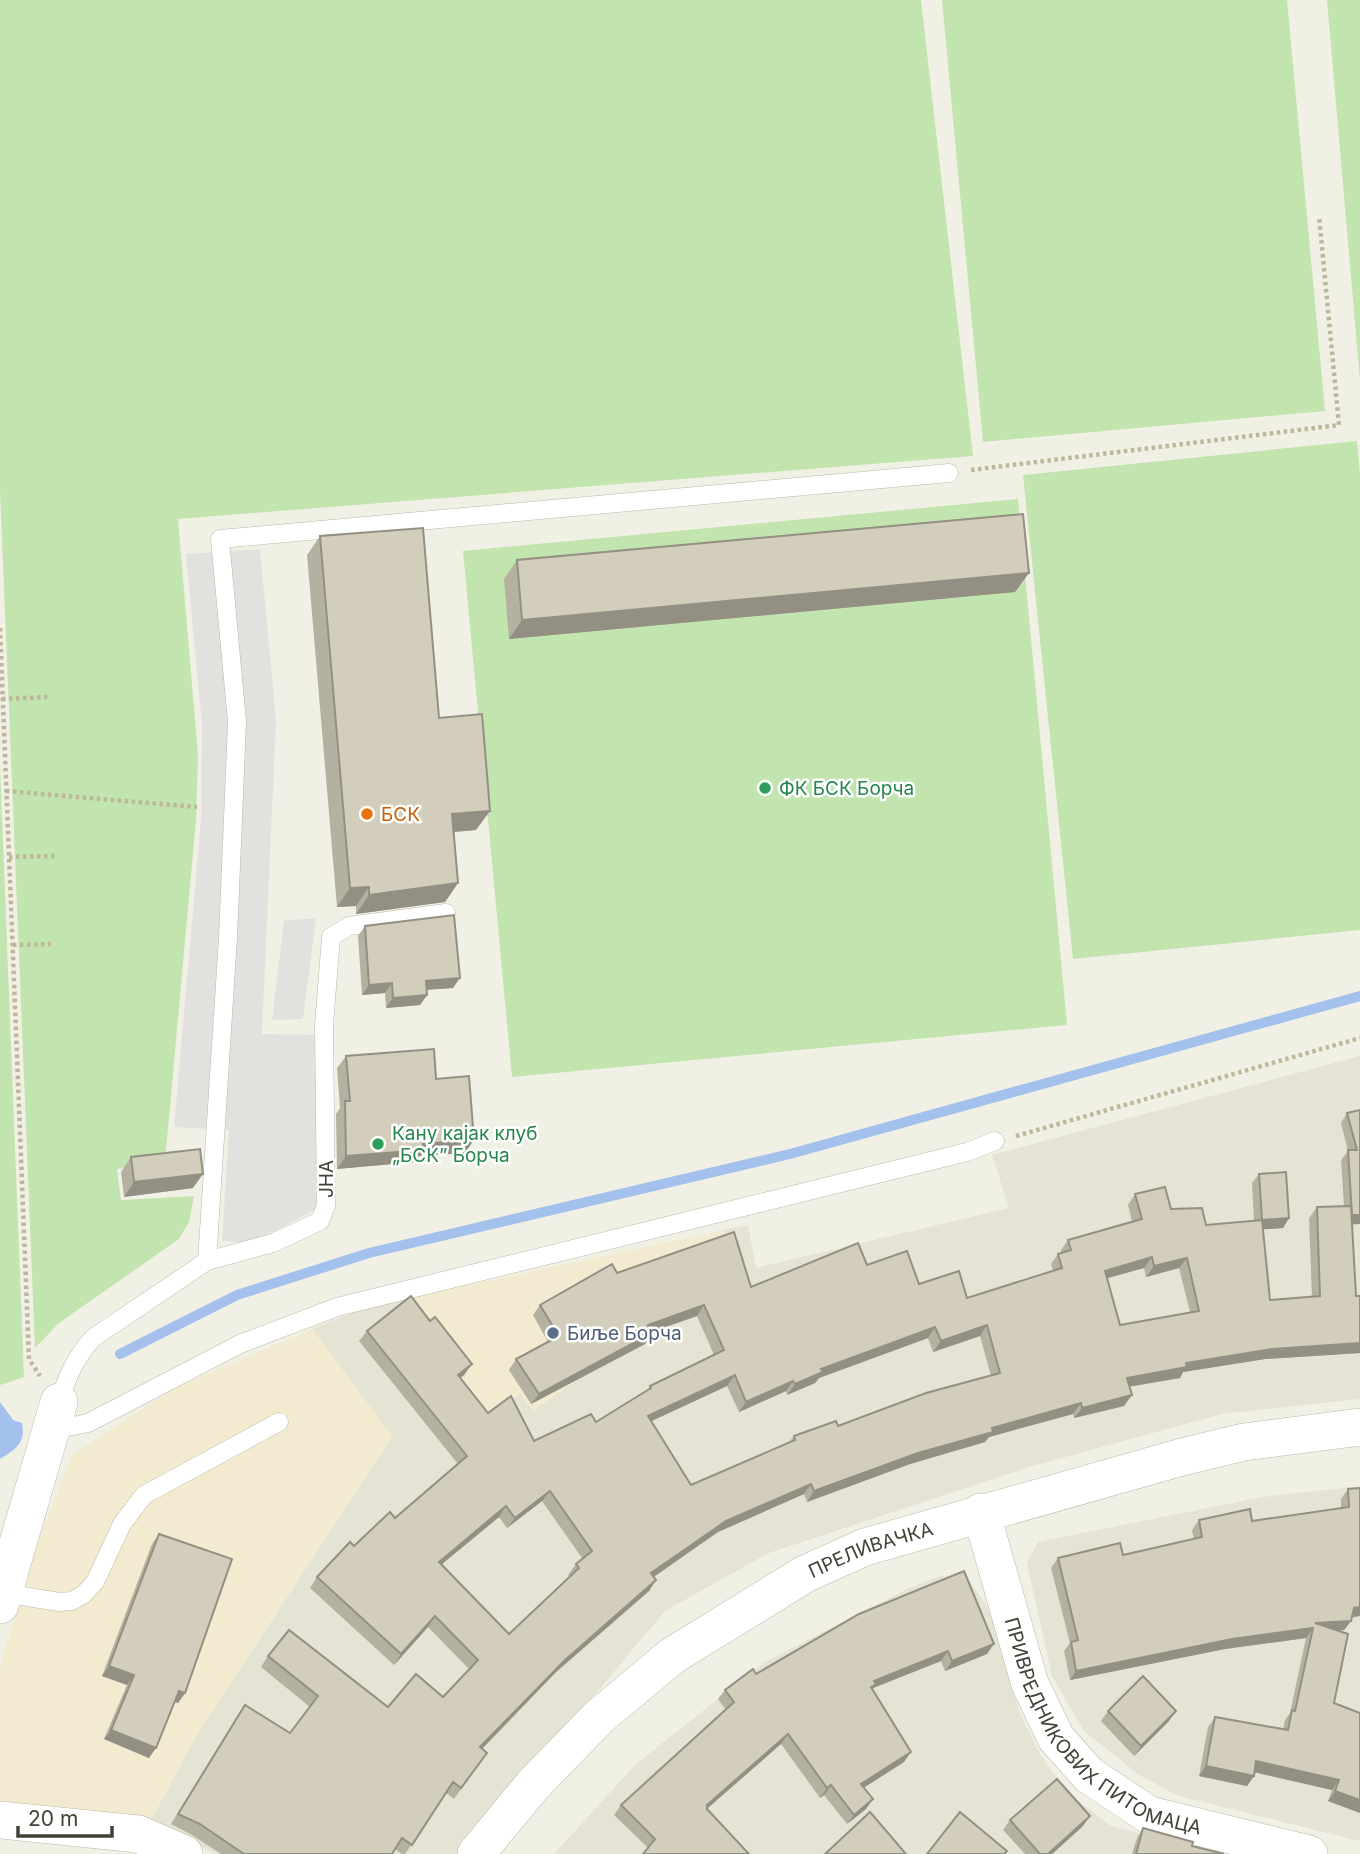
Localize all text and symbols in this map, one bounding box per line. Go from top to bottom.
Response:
place label: ФК БСК Борча [779,777,914,800]
marker: ФК БСК Борча [757,780,773,796]
place label: БСК [381,803,420,826]
marker: БСК [359,806,375,822]
place label: Кану кајак клуб „БСК” Борча [392,1122,537,1167]
marker: Кану кајак клуб „БСК” Борча [370,1136,386,1152]
street label: ЈНА [315,1160,338,1198]
place label: Биље Борча [567,1322,682,1345]
marker: Биље Борча [545,1325,561,1341]
street label: ПРЕЛИВАЧКА [805,1517,936,1582]
street label: ПРИВРЕДНИКОВИХ ПИТОМАЦА [1000,1615,1204,1839]
scale bar [18,1794,112,1838]
text: 20 m [28,1806,78,1831]

